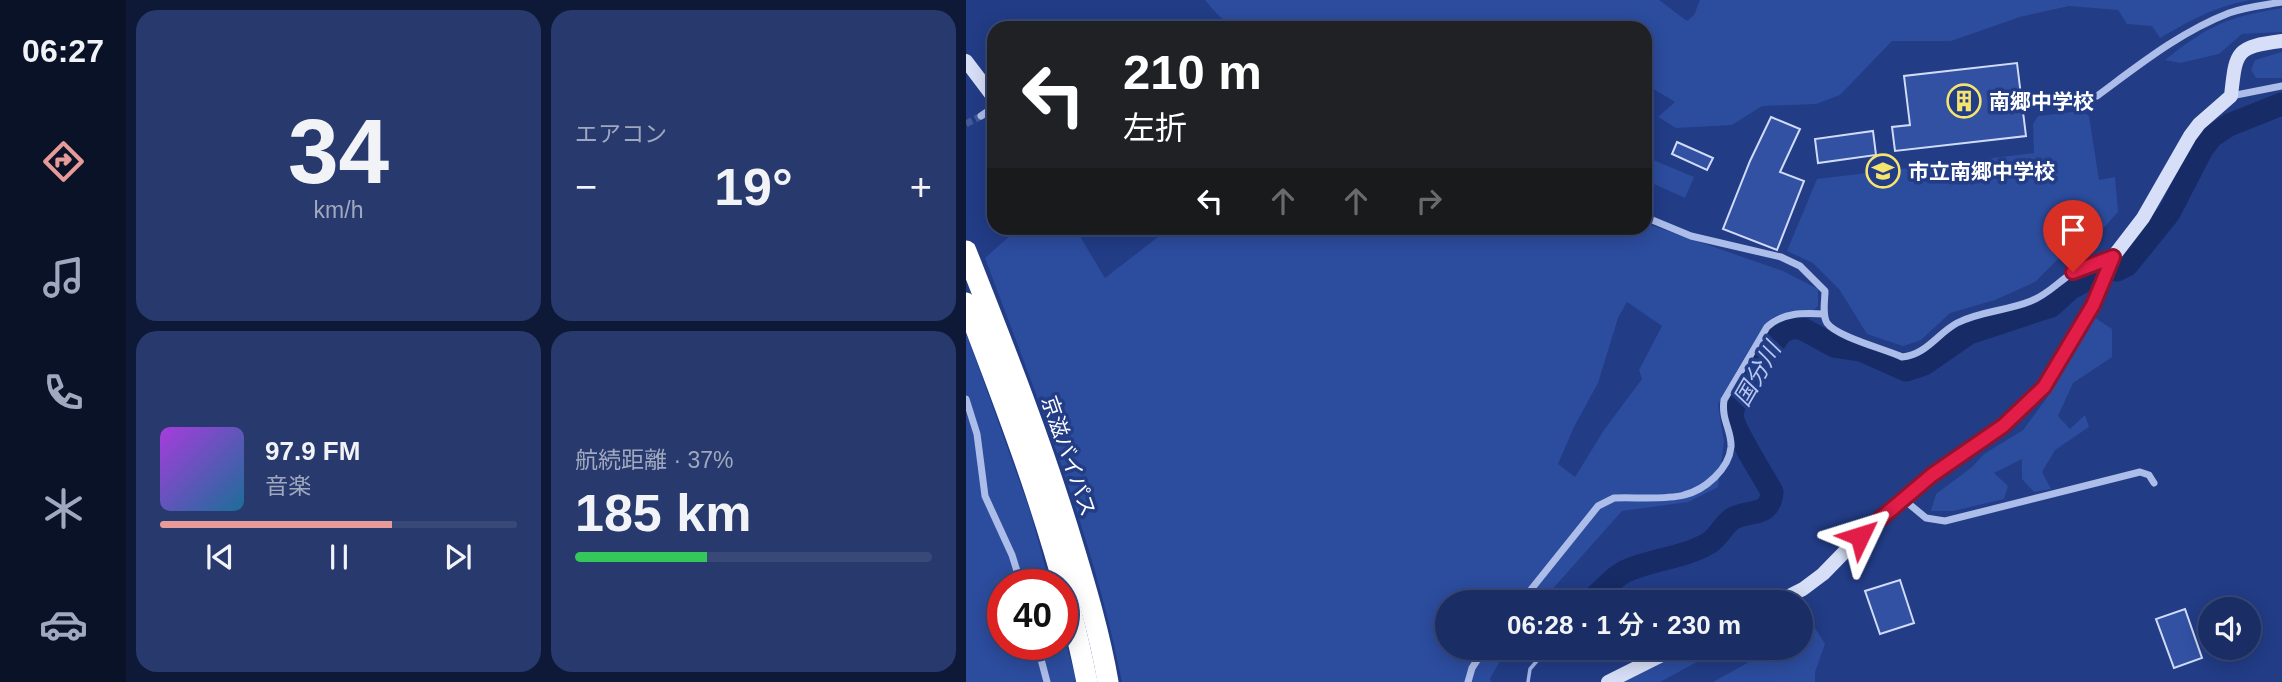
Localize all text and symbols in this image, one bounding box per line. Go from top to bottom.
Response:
text: 06:27 [22,33,104,69]
text: 210 m [1123,45,1262,99]
icon: left [1008,49,1099,140]
building icon: 南郷中学校 [1945,82,1983,120]
place label: 南郷中学校 [1989,90,2094,113]
text: 34 [288,101,389,202]
text: 左折 [1123,110,1187,146]
text: エアコン [575,121,667,147]
icon: directions [39,137,88,186]
school or university icon: 市立南郷中学校 [1864,152,1902,190]
text: 19° [714,158,793,216]
place label: 市立南郷中学校 [1908,160,2055,183]
text: − [575,166,597,208]
text: + [910,166,932,208]
icon: left [1191,182,1229,220]
icon: ahead [1264,182,1302,220]
icon: ahead [1337,182,1375,220]
icon: right [1410,182,1448,220]
text: km/h [314,197,363,223]
pin [2043,200,2103,272]
icon: arrive [2054,211,2092,249]
icon: music [39,253,88,302]
water label: 国分川 [1728,335,1787,410]
icon: phone [39,368,88,417]
street label: 京滋バイパス [1038,393,1100,519]
text: 97.9 FM [265,436,360,466]
text: 航続距離 · 37% [575,447,733,473]
text: 音楽 [265,473,311,499]
icon: climate [39,484,88,533]
text: 185 km [575,484,751,542]
position arrow [1823,499,1897,573]
icon: previous [201,538,239,576]
icon: pause [320,538,358,576]
icon: next [439,538,477,576]
speed limit sign: 40 [987,569,1078,660]
map controls [2198,597,2261,660]
button: sound [2198,597,2261,660]
icon: car [39,600,88,649]
text: 06:28 · 1 分 · 230 m [1507,610,1741,640]

